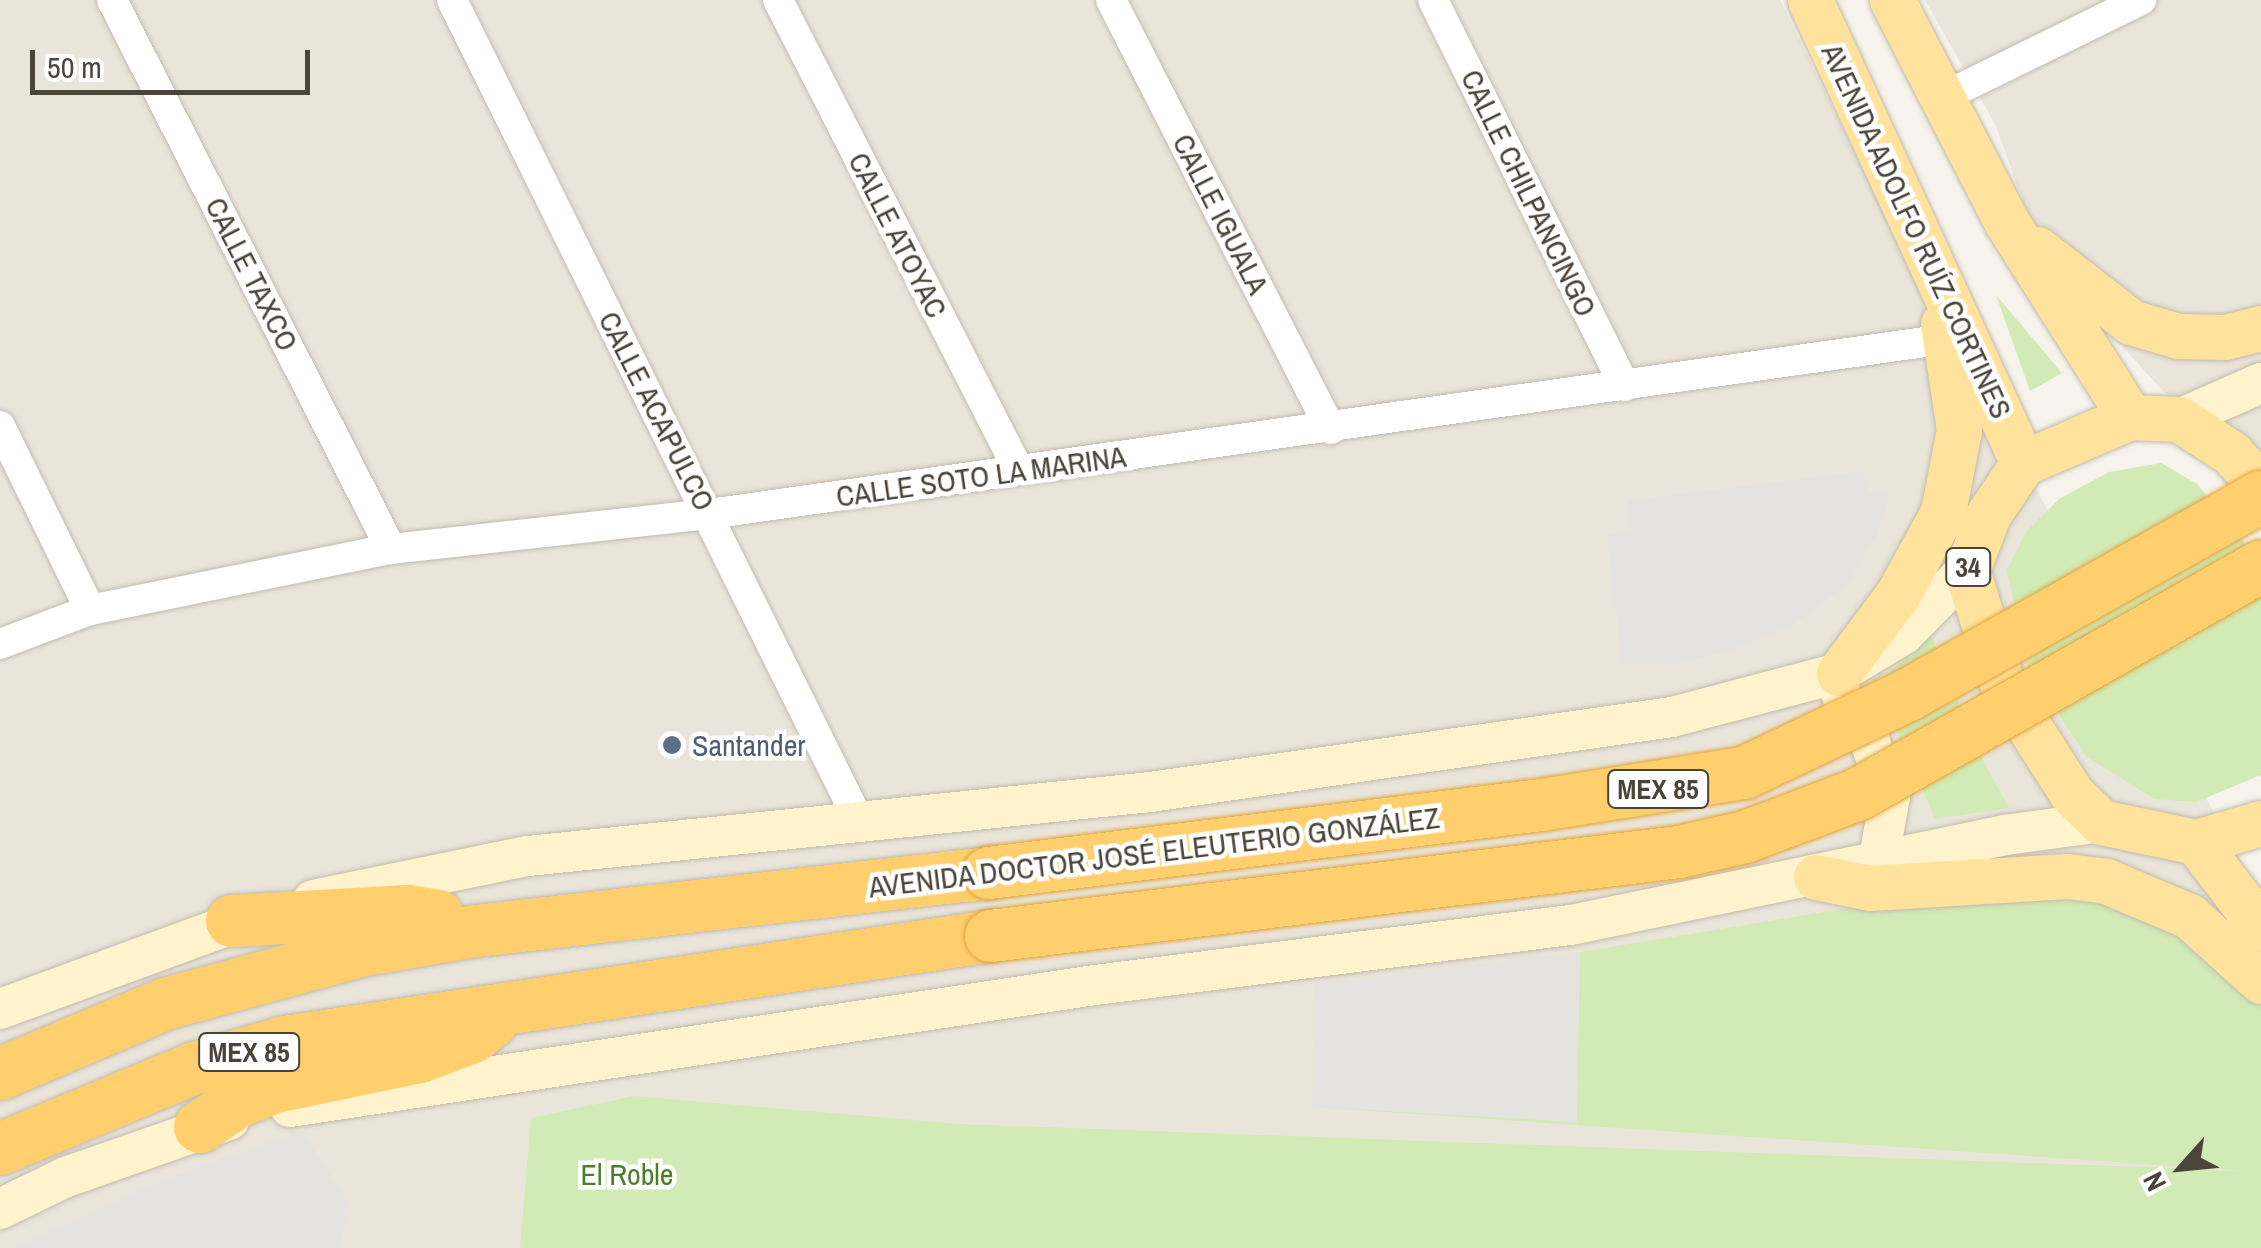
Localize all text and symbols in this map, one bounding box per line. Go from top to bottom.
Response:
scale bar [35,30,315,92]
street label: AVENIDA ADOLFO RUÍZ CORTINES [1814,37,2020,425]
text: 50 m [47,47,102,87]
street label: CALLE CHILPANCINGO [1454,64,1604,322]
street label: CALLE IGUALA [1165,128,1277,300]
street label: CALLE ATOYAC [841,146,955,324]
street label: CALLE TAXCO [198,191,306,357]
street label: CALLE ACAPULCO [591,305,723,517]
street label: CALLE SOTO LA MARINA [833,438,1129,514]
road number: 34 [1943,544,1993,590]
place label: Santander [692,727,806,763]
marker: Santander [661,734,683,756]
road number: MEX 85 [1606,766,1710,812]
street label: AVENIDA DOCTOR JOSÉ ELEUTERIO GONZÁLEZ [866,799,1442,905]
road number: MEX 85 [196,1029,302,1075]
north arrow [2131,1118,2231,1218]
park label: El Roble [581,1156,673,1192]
text: N [2134,1166,2175,1198]

